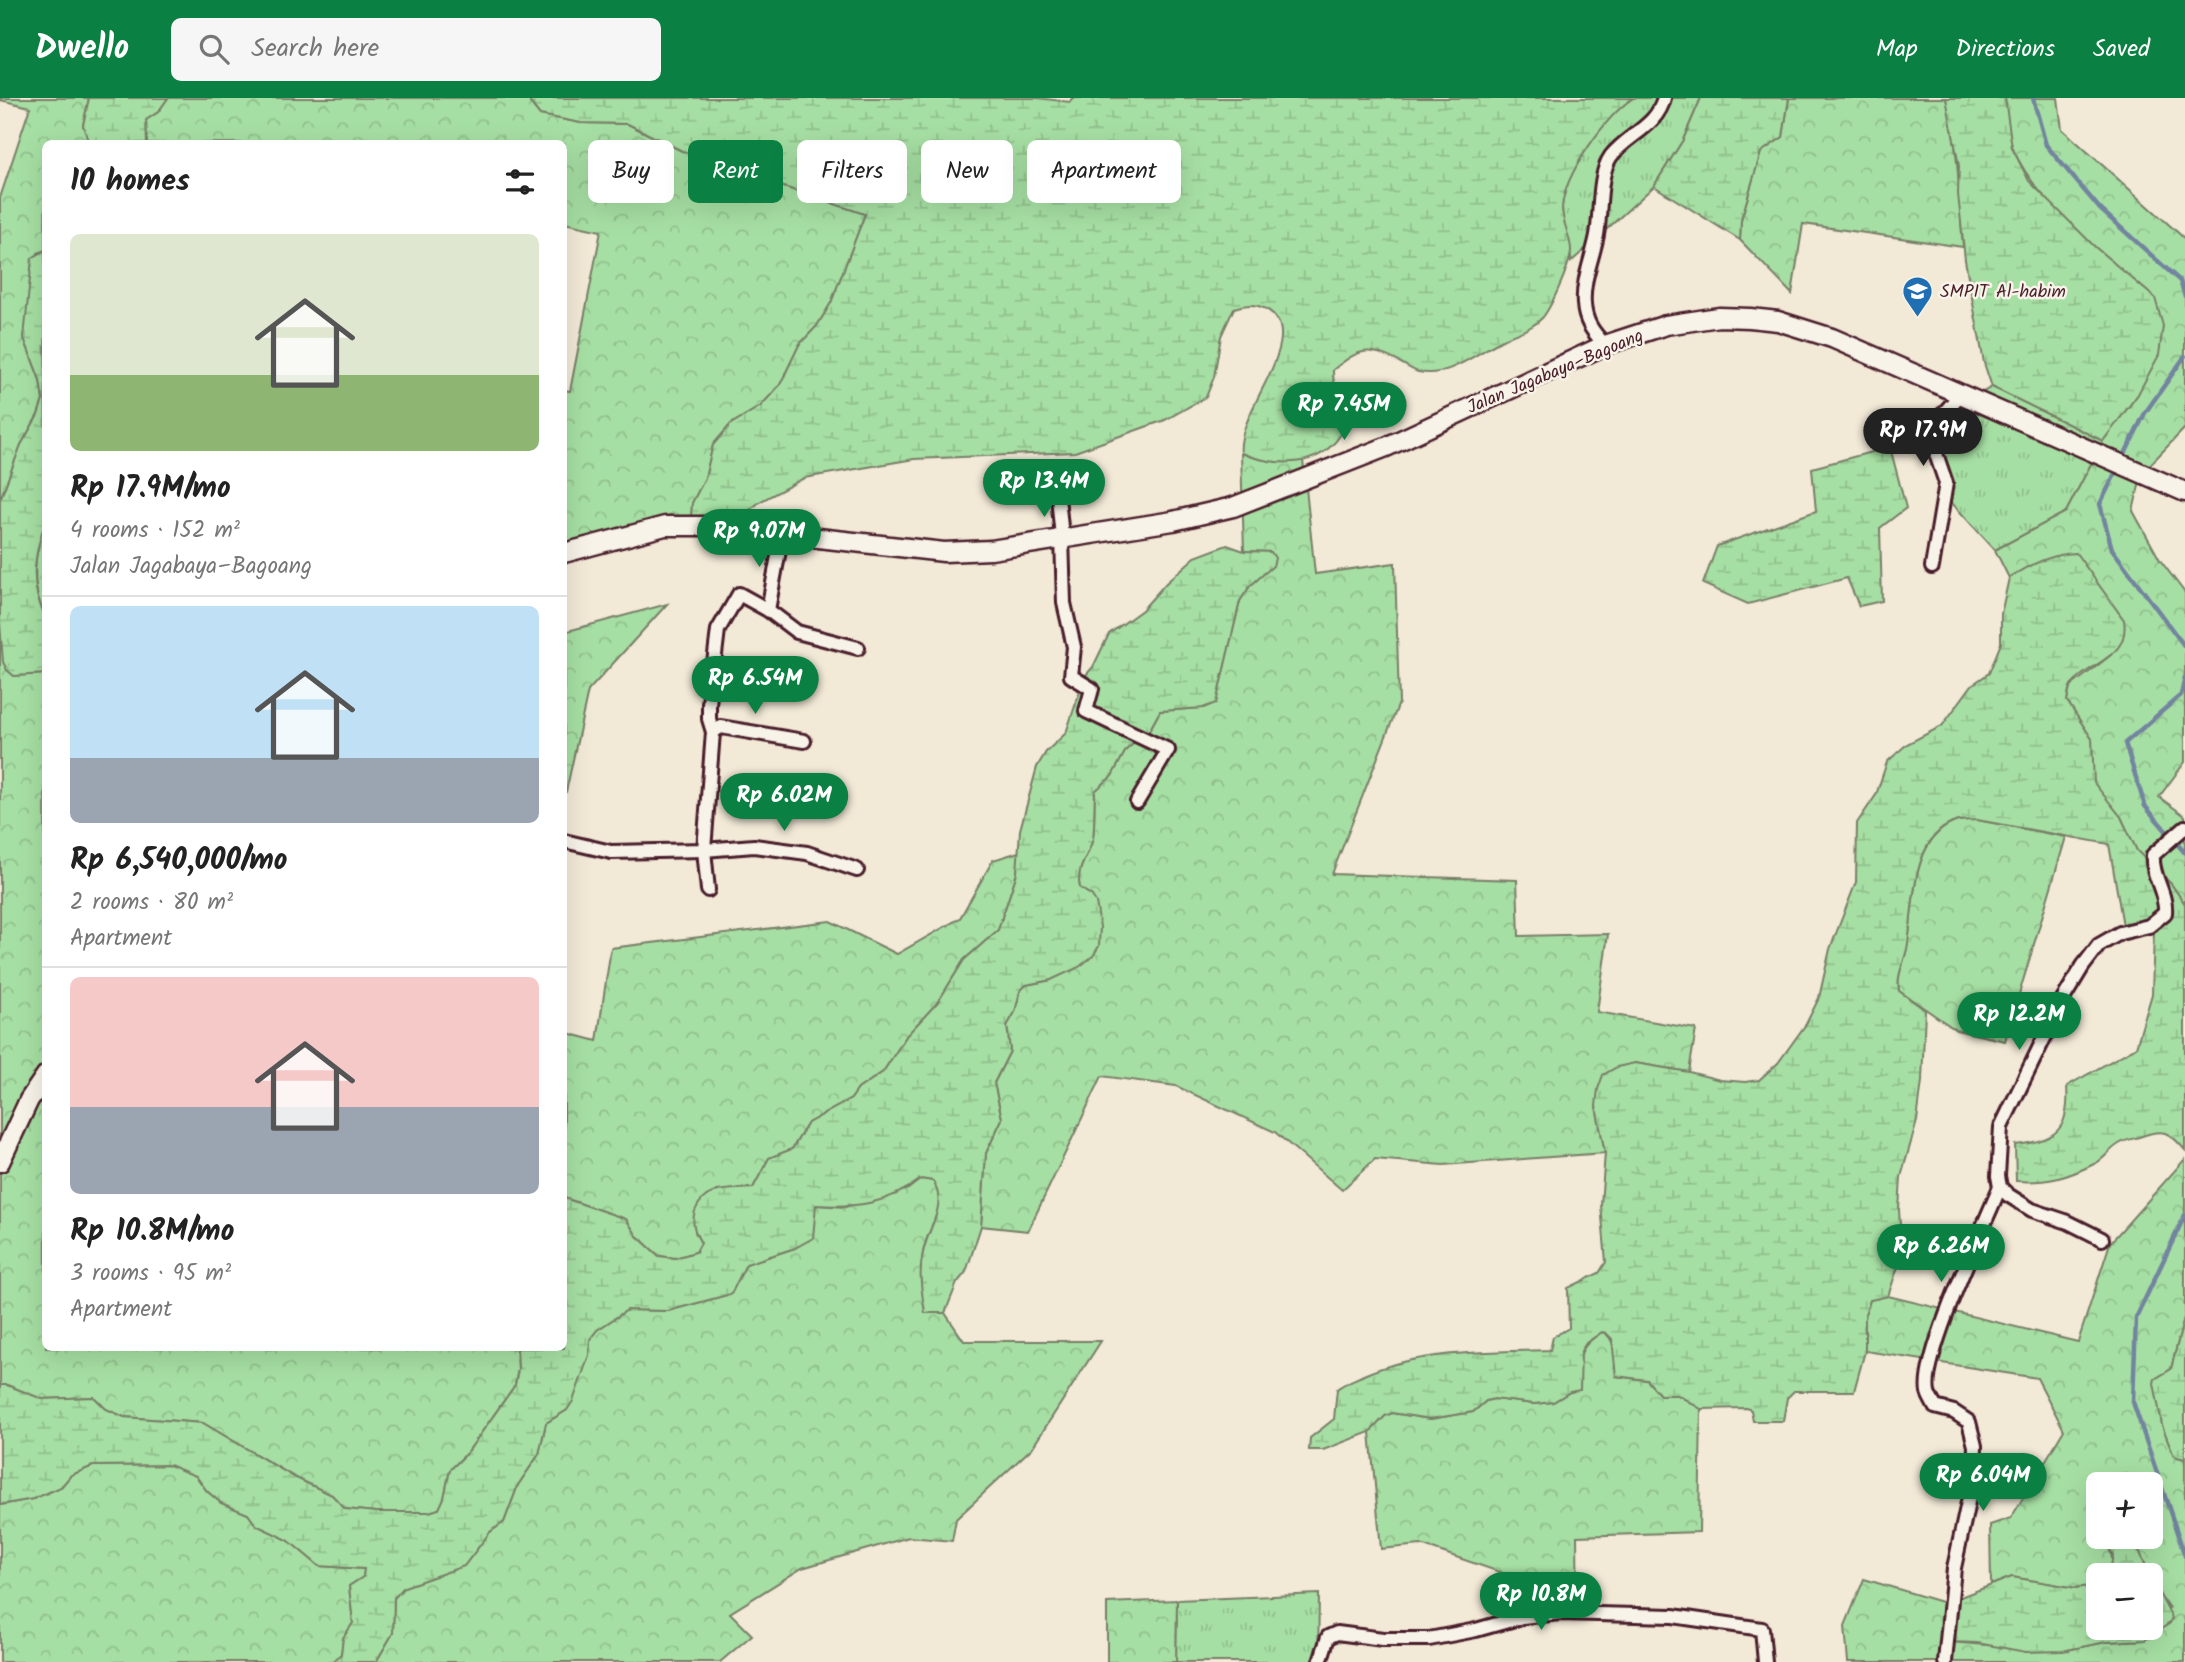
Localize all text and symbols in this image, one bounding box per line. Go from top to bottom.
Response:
search box [171,18,661,81]
text: Dwello [35,23,129,76]
text: Search here [251,28,379,70]
icon: search [195,30,233,68]
text: Map [1876,30,1918,69]
text: Directions [1956,30,2055,69]
text: Saved [2093,30,2150,69]
chip: Buy [588,140,674,203]
chip: Rent [688,140,783,203]
chip: Filters [797,140,907,203]
chip: New [921,140,1013,203]
chip: Apartment [1027,140,1181,203]
text: 10 homes [70,158,190,206]
icon: filters [501,163,539,201]
school or university icon: SMPIT Al-habim [1900,274,1934,318]
place label: SMPIT Al-habim [1940,278,2066,307]
icon: home [242,280,368,406]
street label: Jalan Jagabaya–Bagoang [1463,322,1648,423]
pin: Rp 7.45M [1272,382,1416,442]
text: Rp 7.45M [1298,387,1390,423]
pin: Rp 17.9M [1851,408,1995,468]
text: Rp 17.9M [1879,413,1967,449]
pin: Rp 13.4M [972,460,1116,519]
text: Rp 13.4M [999,464,1089,500]
text: Rp 17.9M/mo [70,465,231,513]
pin: Rp 9.07M [687,510,831,569]
text: 4 rooms · 152 m² [70,513,240,549]
text: Rp 9.07M [713,514,805,550]
text: Jalan Jagabaya–Bagoang [70,549,312,585]
icon: home [242,652,368,778]
pin: Rp 6.54M [683,656,827,716]
text: Rp 6.54M [708,661,802,697]
pin: Rp 6.02M [712,774,856,833]
text: Rp 6.02M [736,778,832,814]
text: Rp 6,540,000/mo [70,837,288,885]
text: 2 rooms · 80 m² [70,885,233,921]
text: Apartment [70,921,172,957]
pin: Rp 12.2M [1947,992,2091,1052]
text: Rp 12.2M [1973,997,2065,1033]
icon: home [242,1023,368,1149]
text: Rp 10.8M/mo [70,1208,234,1256]
pin: Rp 6.26M [1869,1224,2013,1284]
text: Rp 6.26M [1893,1229,1989,1265]
text: 3 rooms · 95 m² [70,1256,231,1292]
text: Apartment [70,1292,172,1328]
pin: Rp 6.04M [1911,1454,2055,1513]
text: Rp 6.04M [1936,1458,2030,1494]
map controls [2086,1472,2163,1640]
button: + [2086,1472,2163,1549]
button: − [2086,1563,2163,1640]
pin: Rp 10.8M [1469,1572,1613,1632]
text: Rp 10.8M [1496,1577,1586,1613]

